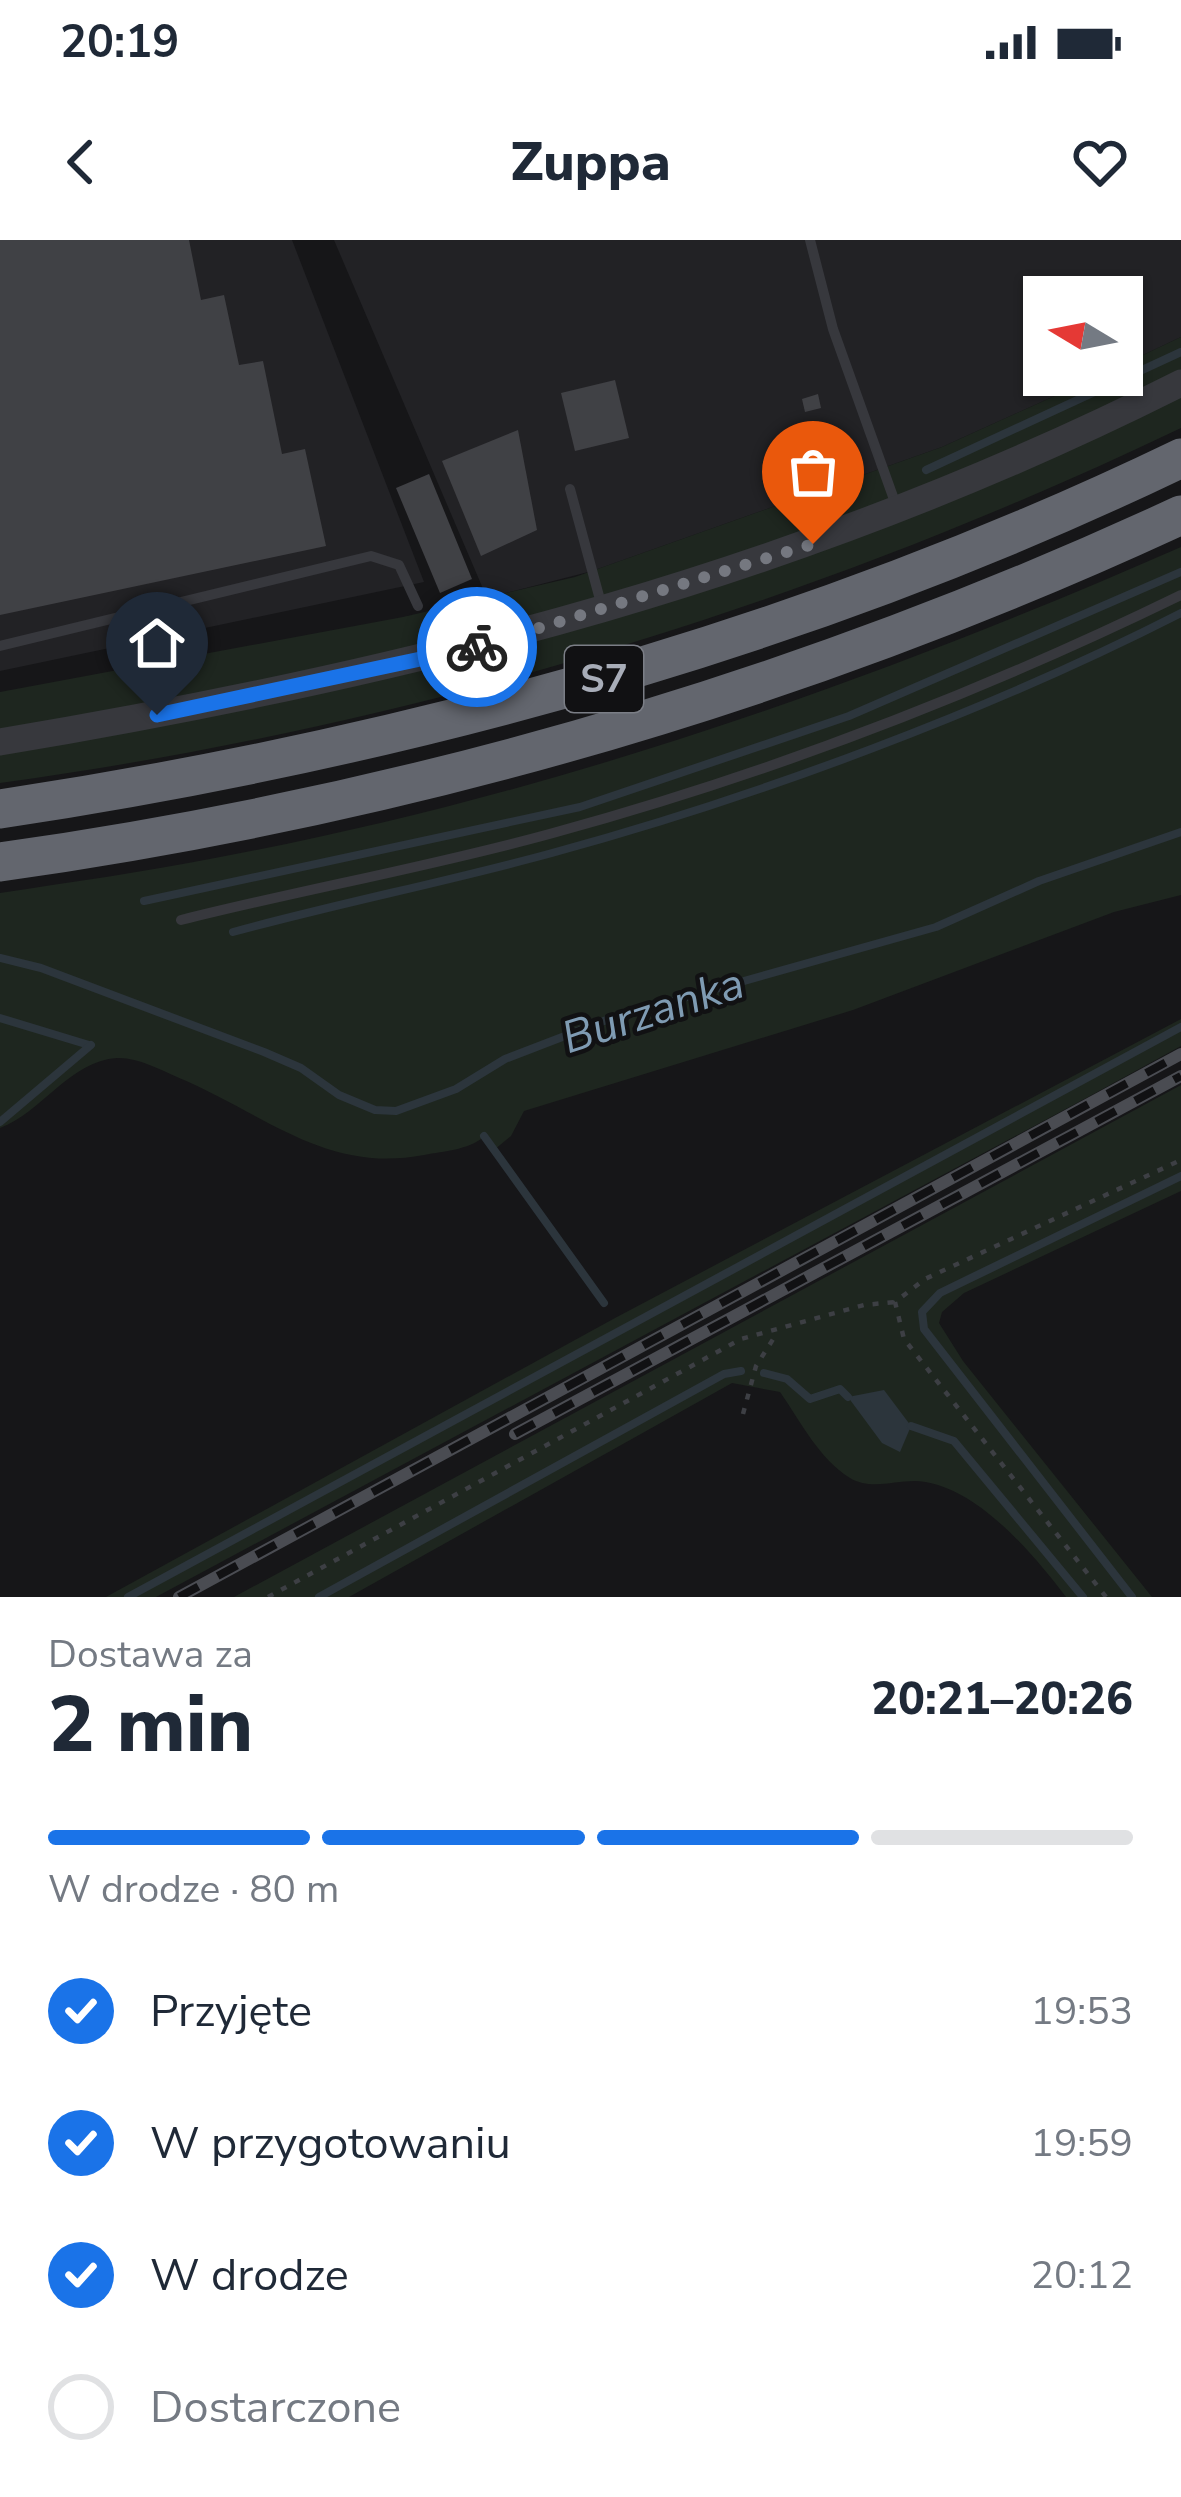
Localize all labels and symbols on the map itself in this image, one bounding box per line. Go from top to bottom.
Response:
north arrow [1023,276,1143,396]
pin [762,421,864,544]
courier [417,587,537,707]
pin [106,592,208,715]
road number: S7 [565,646,643,712]
water label: Burzanka [554,953,752,1069]

